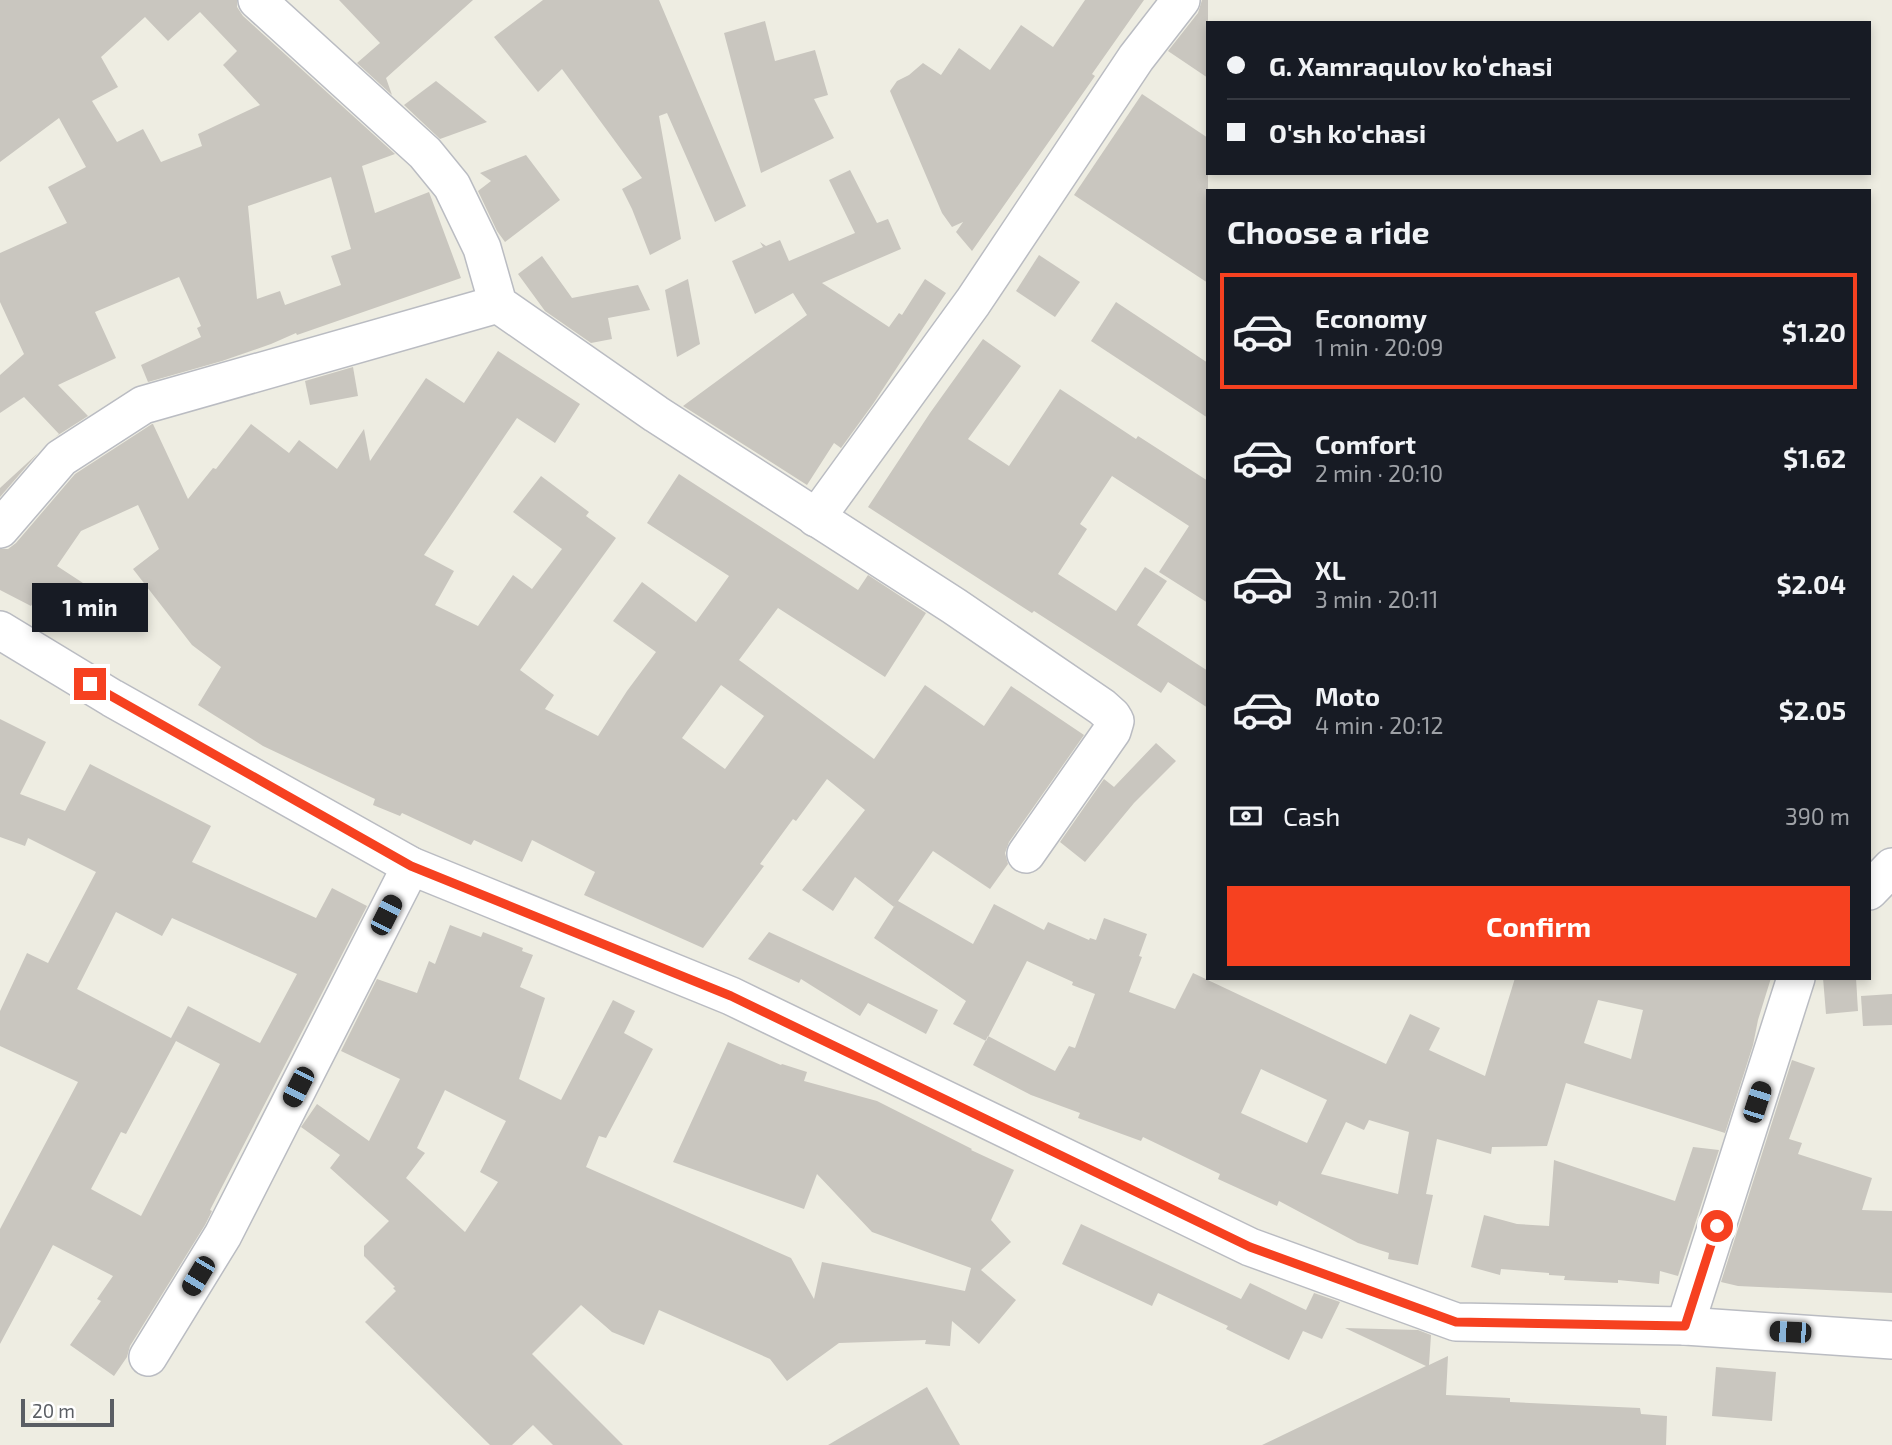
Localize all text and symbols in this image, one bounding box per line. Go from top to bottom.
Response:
text: G. Xamraqulov koʻchasi [1269,50,1553,81]
text: O'sh ko'chasi [1269,117,1426,148]
text: Choose a ride [1227,212,1430,250]
icon: car [1231,300,1294,363]
text: Economy [1315,302,1427,333]
text: $1.20 [1782,316,1846,347]
text: 1 min · 20:09 [1315,333,1443,361]
icon: car [1231,426,1294,489]
text: Comfort [1315,428,1416,459]
text: $1.62 [1783,442,1846,473]
text: 2 min · 20:10 [1315,459,1443,487]
icon: car [1231,552,1294,615]
text: XL [1315,554,1346,585]
text: $2.04 [1777,568,1846,599]
callout: 1 min [32,582,148,632]
text: 3 min · 20:11 [1315,585,1438,613]
text: 1 min [62,593,118,621]
route end [74,668,106,700]
icon: car [1231,678,1294,741]
text: Moto [1315,680,1380,711]
text: $2.05 [1779,694,1846,725]
text: 4 min · 20:12 [1315,711,1443,739]
icon: cash [1227,797,1265,835]
text: Cash [1283,800,1340,831]
text: 390 m [1785,802,1850,830]
button: Confirm [1227,886,1850,966]
car [368,892,405,938]
car [280,1064,317,1110]
car [1741,1079,1774,1125]
route start [1701,1210,1733,1242]
car [179,1253,218,1299]
car [1769,1320,1812,1344]
scale bar [21,1396,114,1428]
text: 20 m [32,1399,75,1422]

